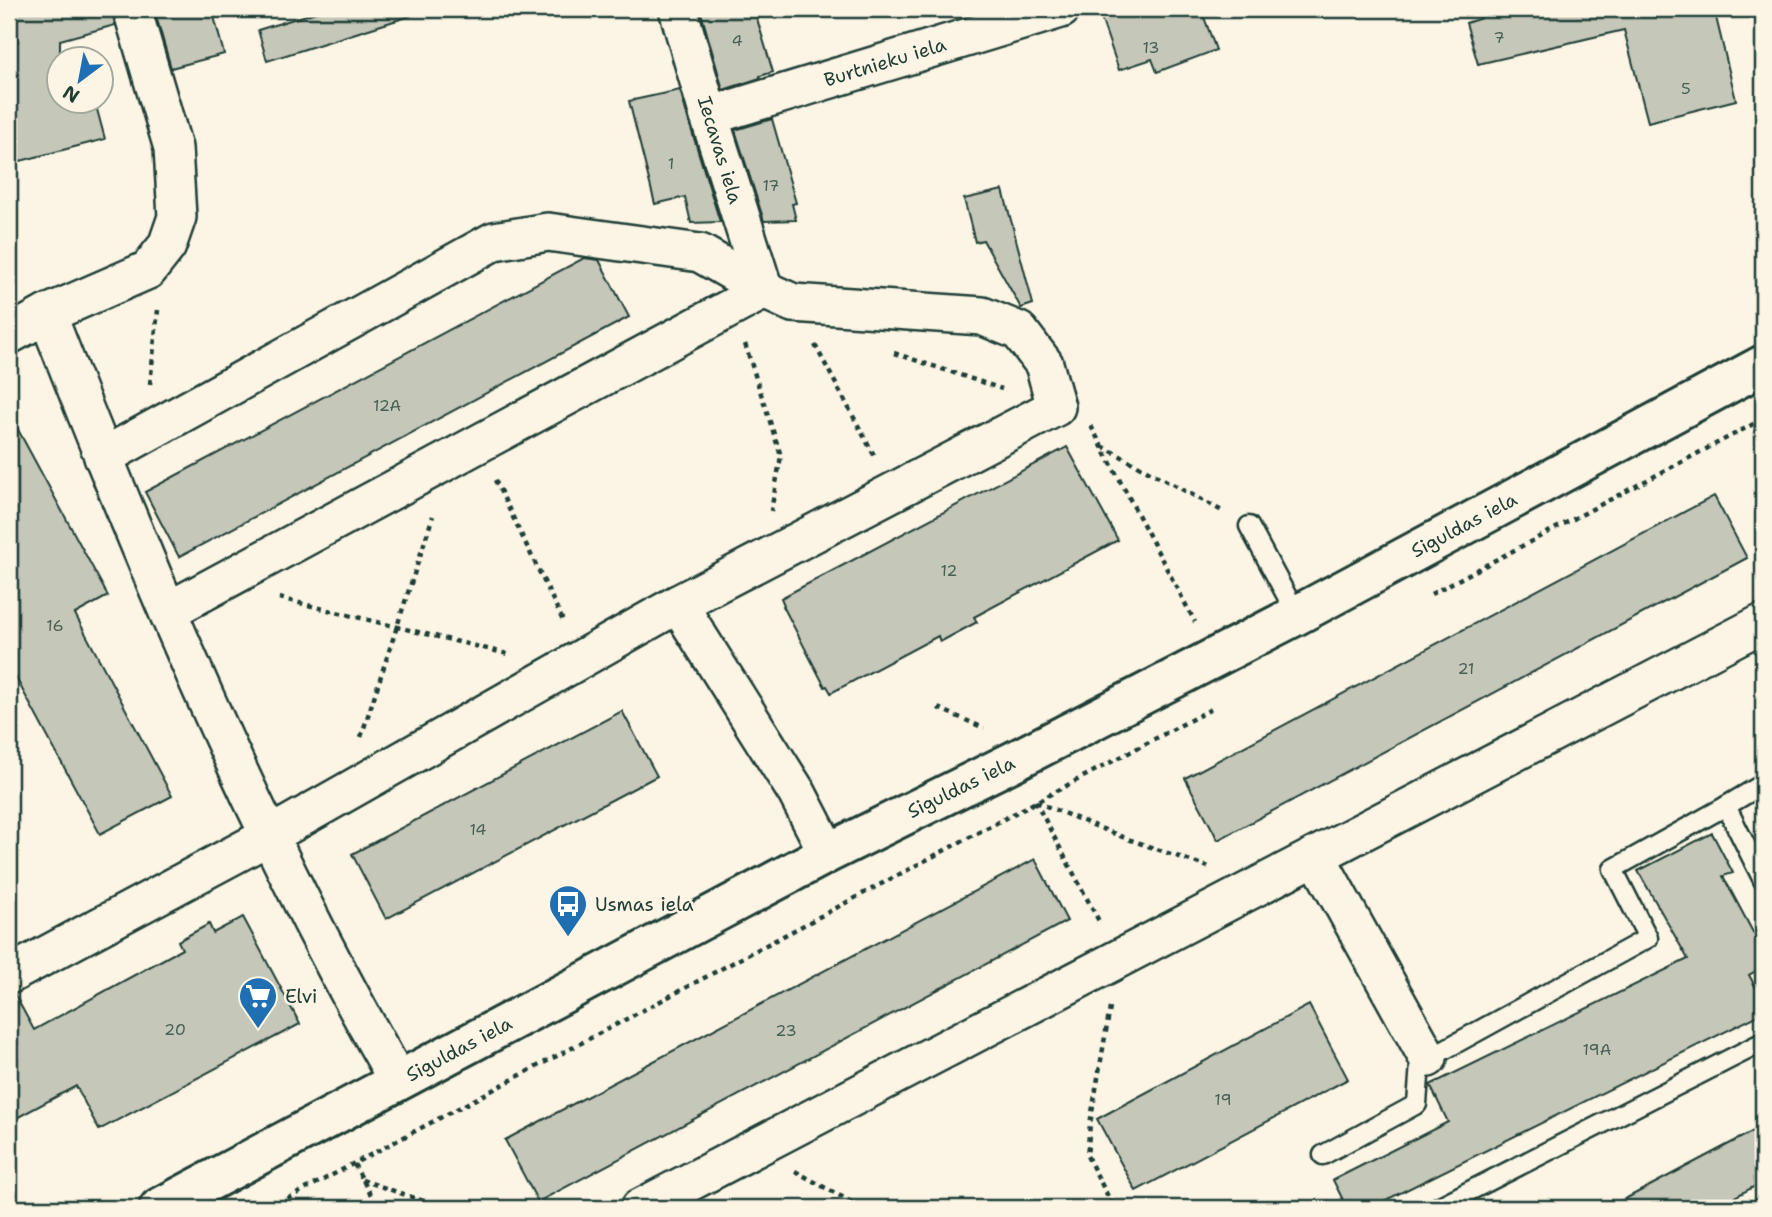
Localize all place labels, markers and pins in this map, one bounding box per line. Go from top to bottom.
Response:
bus stop icon: Usmas iela [547,883,589,938]
place label: Usmas iela [595,892,694,917]
supermarket icon: Elvi [237,975,279,1030]
place label: Elvi [285,984,317,1009]

